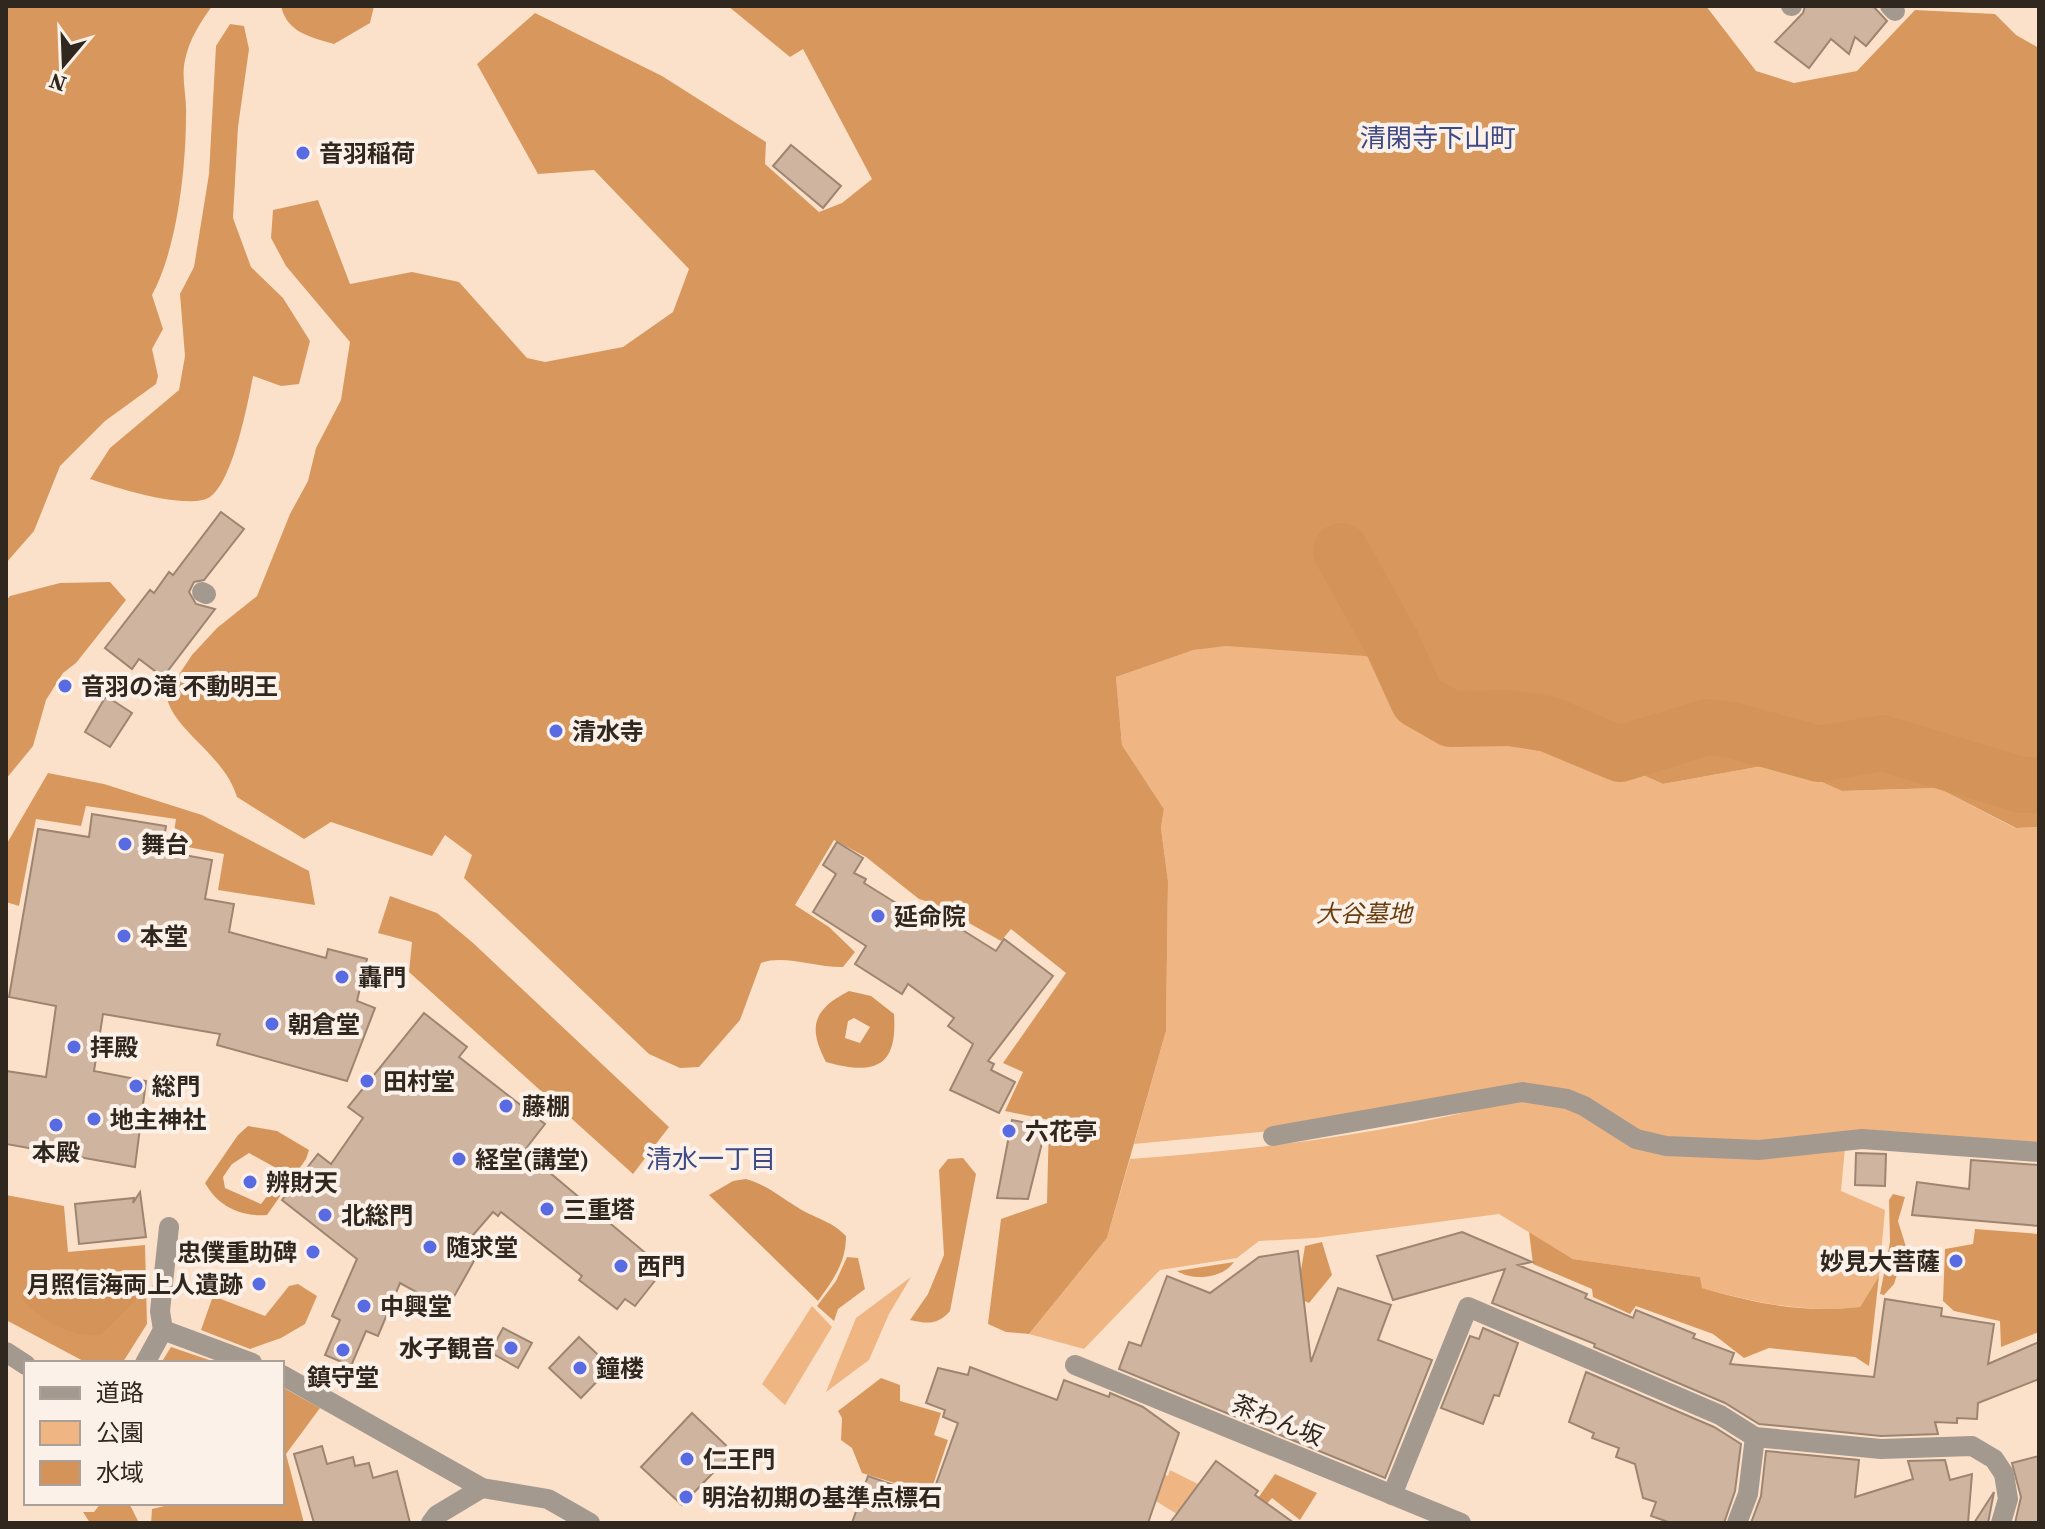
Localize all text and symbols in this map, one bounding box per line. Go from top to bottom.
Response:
north arrow [24,24,104,104]
text: N [45,66,70,100]
district label: 清閑寺下山町 [1360,120,1516,156]
place label: 音羽稲荷 [319,137,415,170]
marker: 音羽稲荷 [294,144,312,162]
place label: 音羽の滝 不動明王 [81,670,278,703]
marker: 音羽の滝 不動明王 [56,677,74,695]
place label: 清水寺 [572,715,644,748]
marker: 清水寺 [547,722,565,740]
place label: 舞台 [141,828,189,861]
marker: 舞台 [116,835,134,853]
park label: 大谷墓地 [1316,897,1415,930]
place label: 延命院 [894,900,966,933]
marker: 延命院 [869,907,887,925]
place label: 本堂 [140,920,188,953]
marker: 本堂 [115,927,133,945]
place label: 轟門 [358,961,406,994]
marker: 轟門 [333,968,351,986]
place label: 朝倉堂 [288,1008,360,1041]
marker: 朝倉堂 [263,1015,281,1033]
place label: 拝殿 [90,1031,138,1064]
marker: 拝殿 [65,1038,83,1056]
place label: 田村堂 [383,1065,455,1098]
place label: 総門 [152,1070,200,1103]
marker: 田村堂 [358,1072,376,1090]
marker: 総門 [127,1077,145,1095]
place label: 藤棚 [522,1090,570,1123]
marker: 藤棚 [497,1097,515,1115]
place label: 地主神社 [110,1103,206,1136]
marker: 地主神社 [85,1110,103,1128]
place label: 六花亭 [1025,1115,1097,1148]
marker: 本殿 [47,1116,65,1134]
marker: 六花亭 [1000,1122,1018,1140]
place label: 本殿 [32,1136,80,1169]
district label: 清水一丁目 [646,1141,776,1177]
place label: 経堂(講堂) [475,1143,589,1176]
marker: 経堂(講堂) [450,1150,468,1168]
place label: 辨財天 [266,1166,338,1199]
marker: 辨財天 [241,1173,259,1191]
place label: 三重塔 [563,1193,635,1226]
place label: 北総門 [341,1199,413,1232]
marker: 三重塔 [538,1200,556,1218]
marker: 北総門 [316,1206,334,1224]
place label: 随求堂 [446,1231,518,1264]
place label: 忠僕重助碑 [177,1236,297,1269]
marker: 随求堂 [421,1238,439,1256]
marker: 忠僕重助碑 [304,1243,322,1261]
place label: 妙見大菩薩 [1820,1245,1940,1278]
place label: 西門 [637,1250,685,1283]
marker: 妙見大菩薩 [1947,1252,1965,1270]
marker: 西門 [612,1257,630,1275]
place label: 月照信海両上人遺跡 [27,1268,243,1301]
marker: 月照信海両上人遺跡 [250,1275,268,1293]
place label: 中興堂 [380,1290,452,1323]
marker: 中興堂 [355,1297,373,1315]
place label: 水子観音 [399,1332,495,1365]
marker: 水子観音 [502,1339,520,1357]
marker: 鎮守堂 [334,1341,352,1359]
place label: 鐘楼 [596,1352,644,1385]
marker: 鐘楼 [571,1359,589,1377]
legend [24,1361,284,1505]
place label: 鎮守堂 [307,1361,379,1394]
text: 道路 [96,1376,144,1409]
street label: 茶わん坂 [1227,1387,1329,1453]
text: 公園 [96,1416,144,1449]
place label: 仁王門 [703,1443,775,1476]
marker: 仁王門 [678,1450,696,1468]
text: 水域 [96,1456,144,1489]
place label: 明治初期の基準点標石 [702,1481,942,1514]
marker: 明治初期の基準点標石 [677,1488,695,1506]

